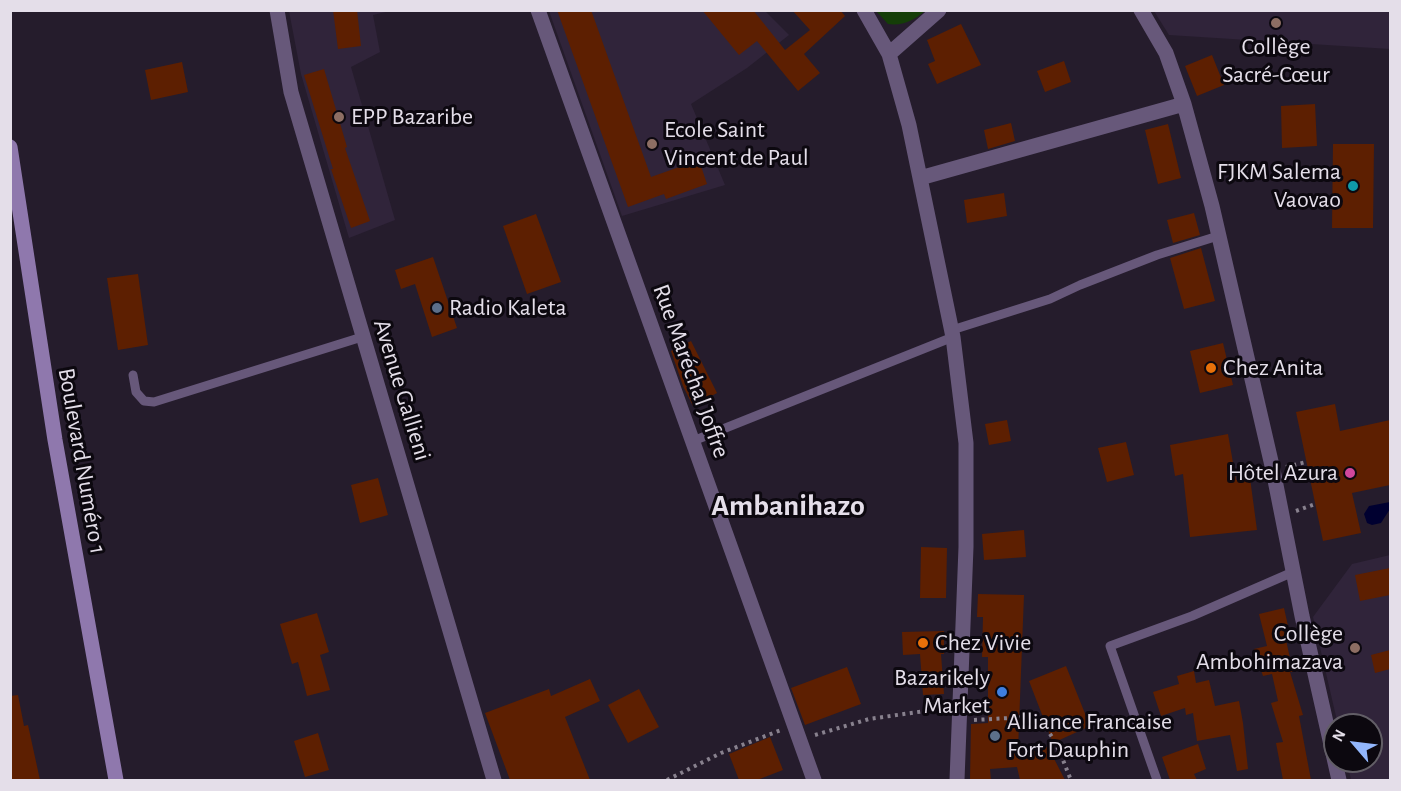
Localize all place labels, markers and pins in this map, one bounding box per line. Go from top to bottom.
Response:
marker: Collège Sacré-Cœur [1269,16,1283,30]
place label: Collège Sacré-Cœur [1222,33,1330,89]
place label: EPP Bazaribe [351,103,473,131]
marker: EPP Bazaribe [332,110,346,124]
place label: Ecole Saint Vincent de Paul [664,116,809,172]
marker: Ecole Saint Vincent de Paul [645,137,659,151]
place label: FJKM Salema Vaovao [1217,158,1341,214]
marker: FJKM Salema Vaovao [1346,179,1360,193]
place label: Radio Kaleta [449,294,567,322]
marker: Radio Kaleta [430,301,444,315]
place label: Chez Anita [1223,354,1323,382]
marker: Chez Anita [1204,361,1218,375]
place label: Hôtel Azura [1228,459,1338,487]
marker: Hôtel Azura [1343,466,1357,480]
place label: Collège Ambohimazava [1196,620,1343,676]
place label: Chez Vivie [935,629,1031,657]
marker: Chez Vivie [916,636,930,650]
marker: Collège Ambohimazava [1348,641,1362,655]
place label: Bazarikely Market [894,664,990,720]
marker: Bazarikely Market [995,685,1009,699]
place label: Alliance Francaise Fort Dauphin [1007,708,1172,764]
marker: Alliance Francaise Fort Dauphin [988,729,1002,743]

